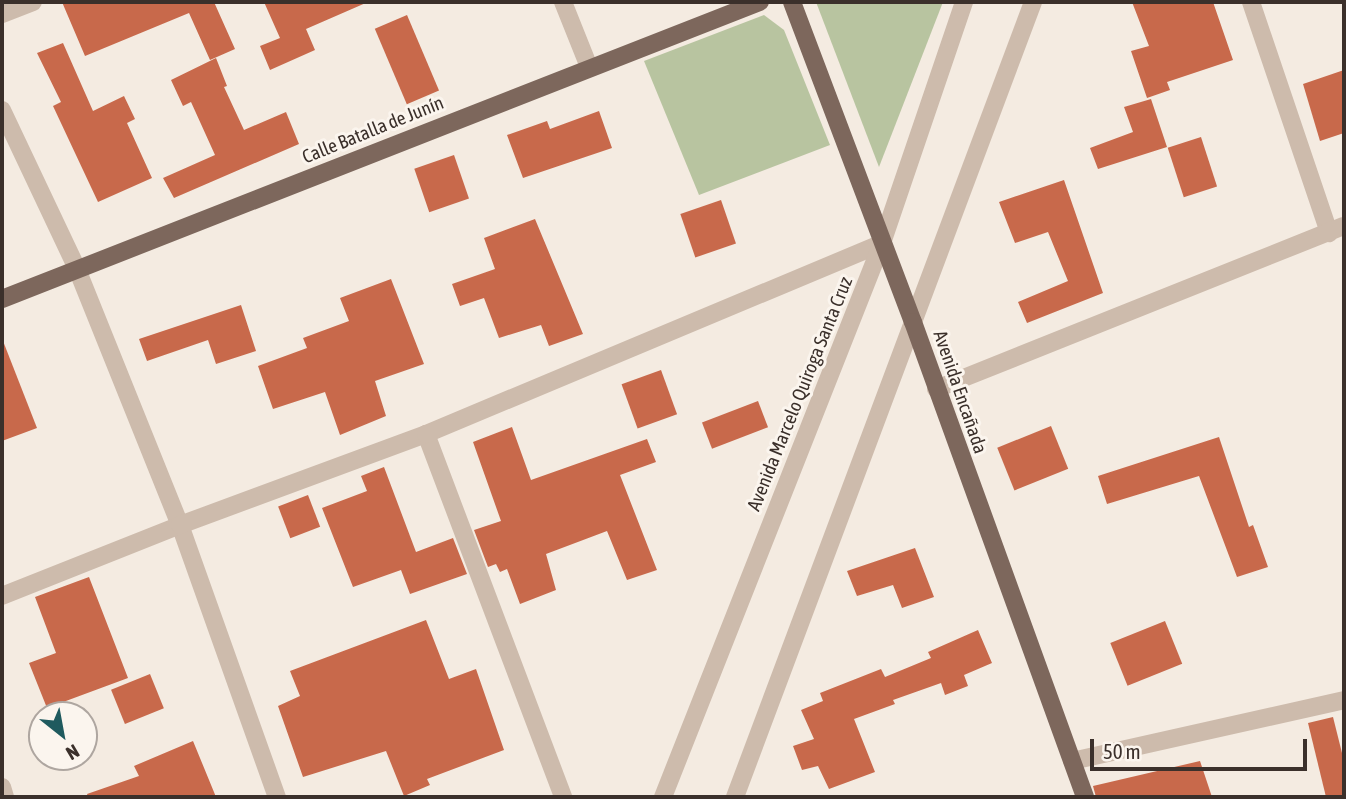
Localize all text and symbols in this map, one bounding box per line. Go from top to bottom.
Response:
street label: Calle Batalla de Junín [299,91,447,169]
street label: Avenida Marcelo Quiroga Santa Cruz [743,274,857,514]
street label: Avenida Encañada [928,327,992,457]
north arrow [28,701,98,771]
scale bar [1094,726,1311,770]
text: 50 m [1103,739,1141,763]
text: N [62,740,83,765]

